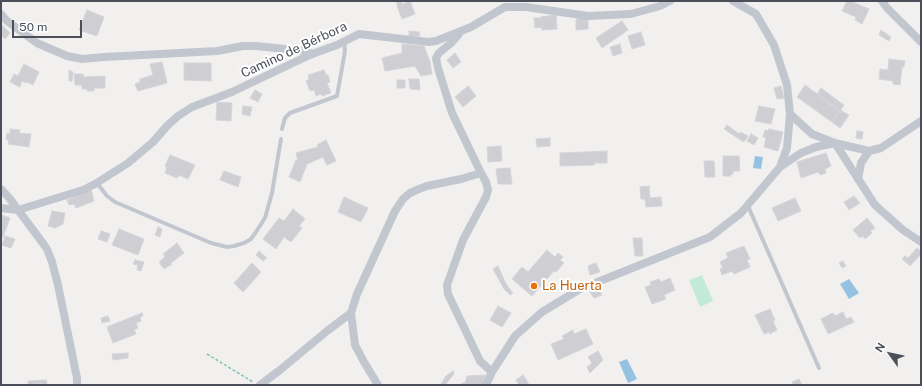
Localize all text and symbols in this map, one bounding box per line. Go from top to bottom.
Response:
scale bar [14,12,84,38]
street label: Camino de Bérbora [238,19,350,81]
text: 50 m [19,20,47,34]
place label: La Huerta [542,278,602,294]
marker: La Huerta [529,281,539,291]
north arrow [870,334,910,374]
text: N [873,341,887,354]

